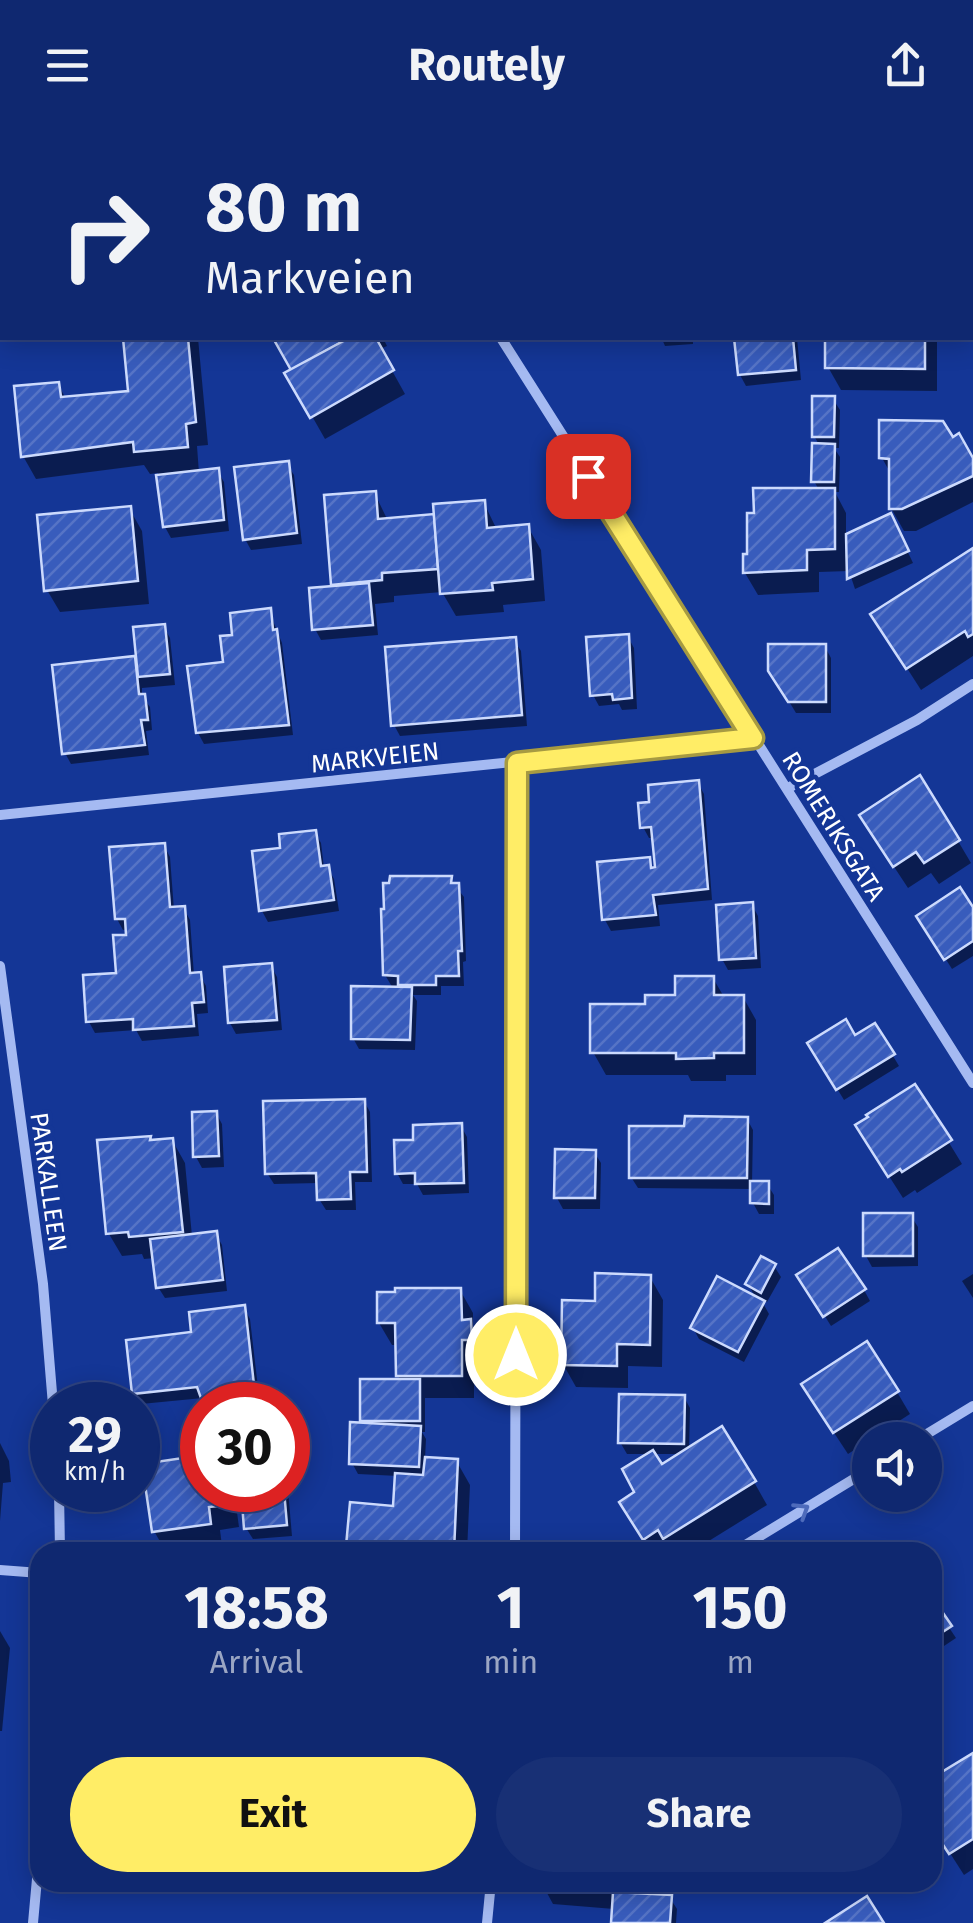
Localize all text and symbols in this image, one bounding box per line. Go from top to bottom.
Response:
icon: menu [40,38,95,93]
text: Routely [408,38,565,92]
icon: share [878,38,933,93]
text: 80 m [205,166,362,250]
icon: right [40,170,170,300]
text: Markveien [205,251,415,305]
pin [546,434,631,519]
icon: arrive [561,449,616,504]
street label: MARKVEIEN [310,736,441,780]
street label: ROMERIKSGATA [775,746,891,907]
street label: PARKALLEEN [23,1111,73,1254]
position arrow [464,1303,568,1407]
speed limit sign: 30 [180,1382,310,1512]
text: 29 [68,1405,122,1465]
map controls [852,1422,942,1512]
button: sound [852,1422,942,1512]
text: km/h [64,1457,126,1487]
one-way arrow [791,1504,809,1523]
text: 18:58 [184,1572,329,1644]
text: 1 [497,1572,525,1644]
text: 150 [693,1572,788,1644]
text: Arrival [210,1643,303,1681]
text: min [483,1643,538,1681]
text: m [726,1643,754,1681]
button: Exit [70,1757,476,1872]
button: Share [496,1757,902,1872]

